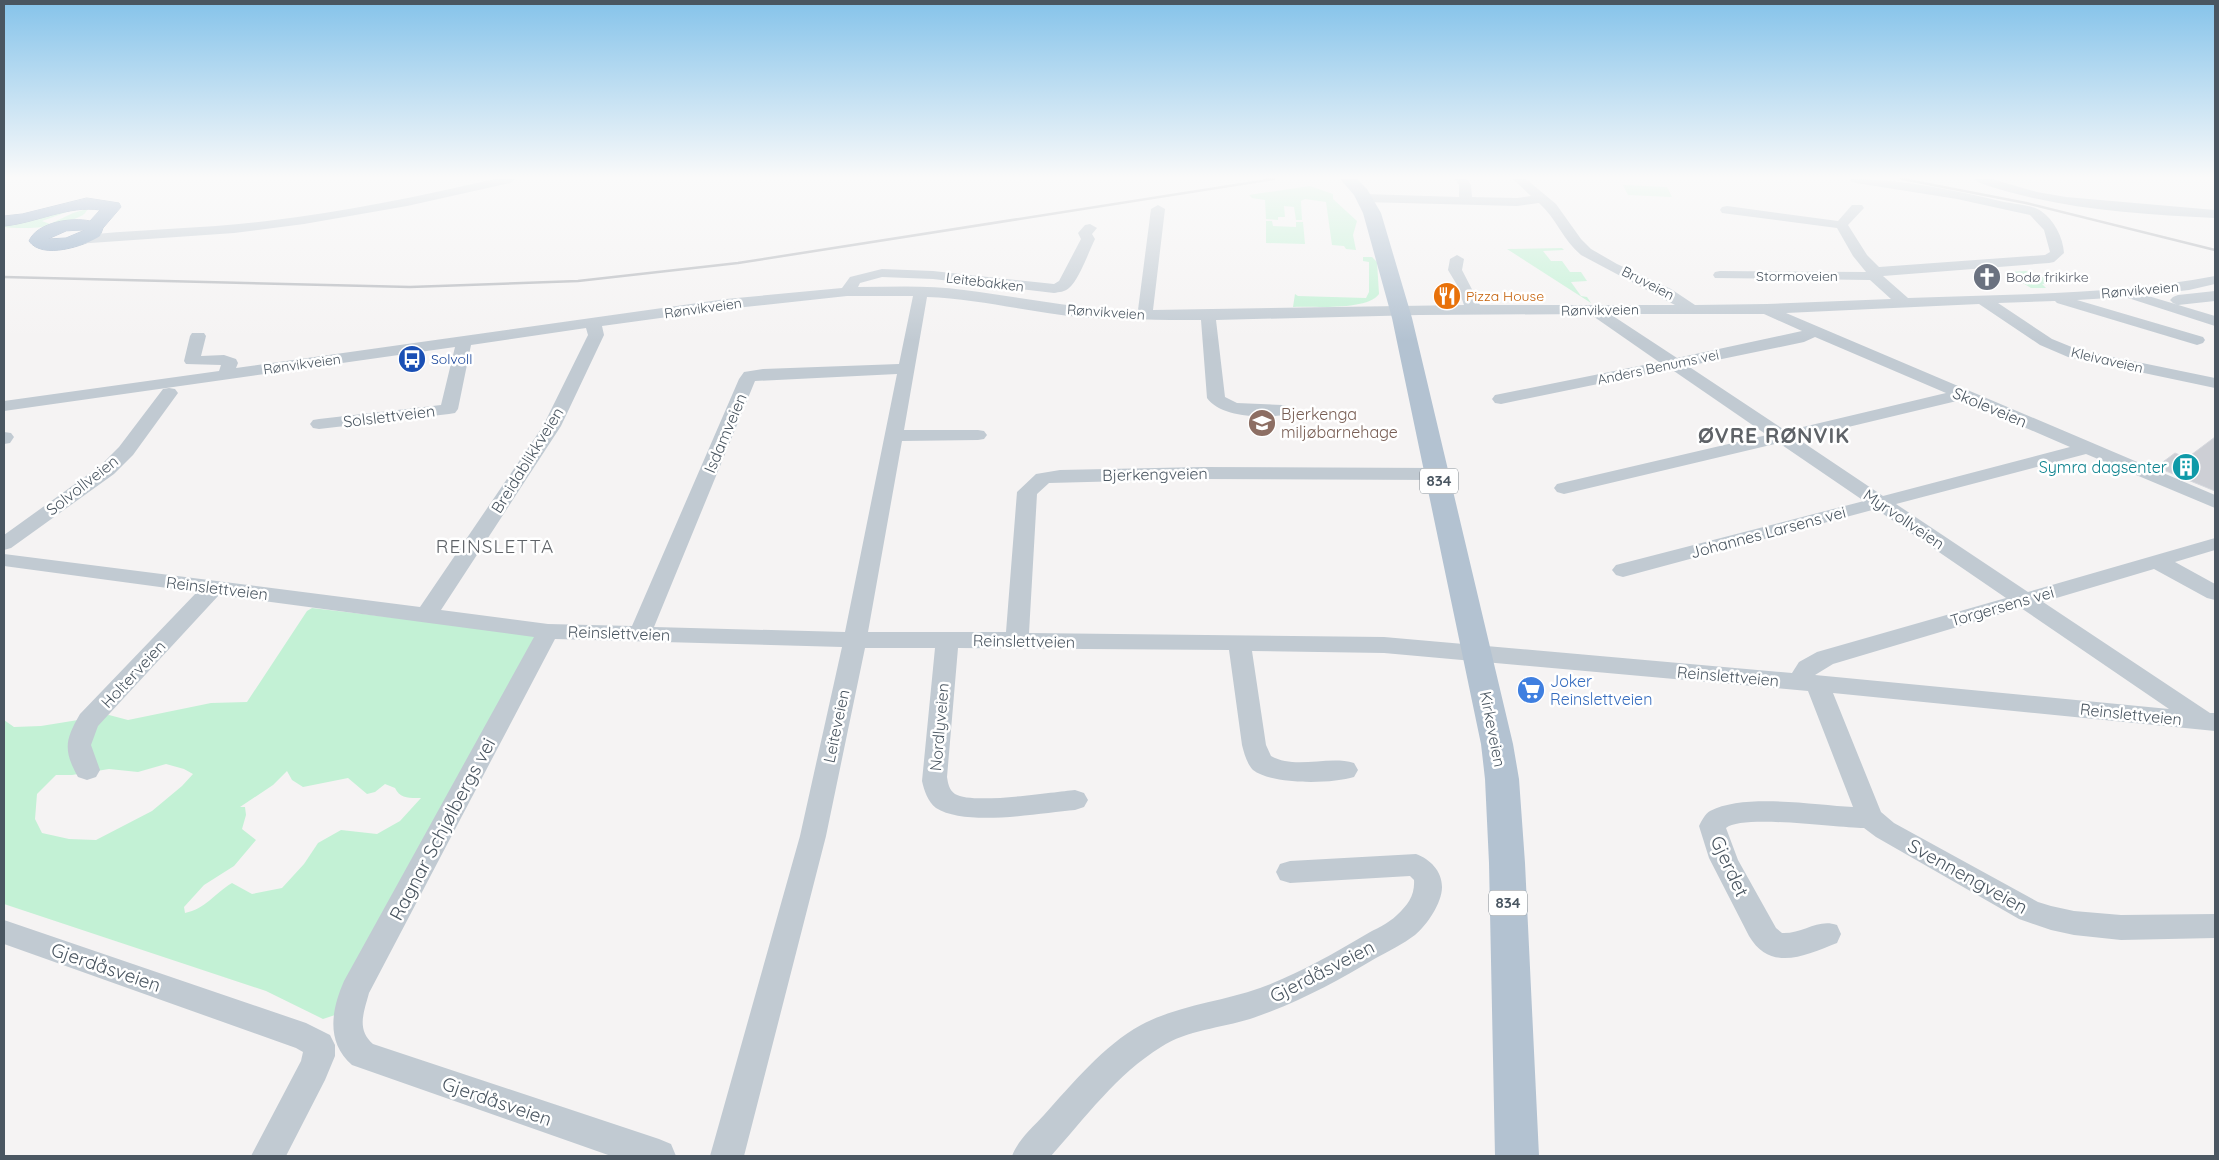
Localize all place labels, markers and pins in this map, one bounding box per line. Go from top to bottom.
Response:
church icon: Bodø frikirke [1972,262,2002,292]
place label: Bodø frikirke [2006,268,2089,286]
restaurant icon: Pizza House [1432,281,1462,311]
place label: Pizza House [1466,287,1544,305]
bus stop icon: Solvoll [397,344,427,374]
place label: Solvoll [431,350,472,368]
place label: Bjerkenga miljøbarnehage [1281,404,1398,442]
school or university icon: Bjerkenga miljøbarnehage [1247,408,1277,438]
building icon: Symra dagsenter [2171,452,2201,482]
place label: Symra dagsenter [2039,457,2167,477]
place label: Joker Reinslettveien [1550,671,1652,709]
supermarket icon: Joker Reinslettveien [1516,675,1546,705]

